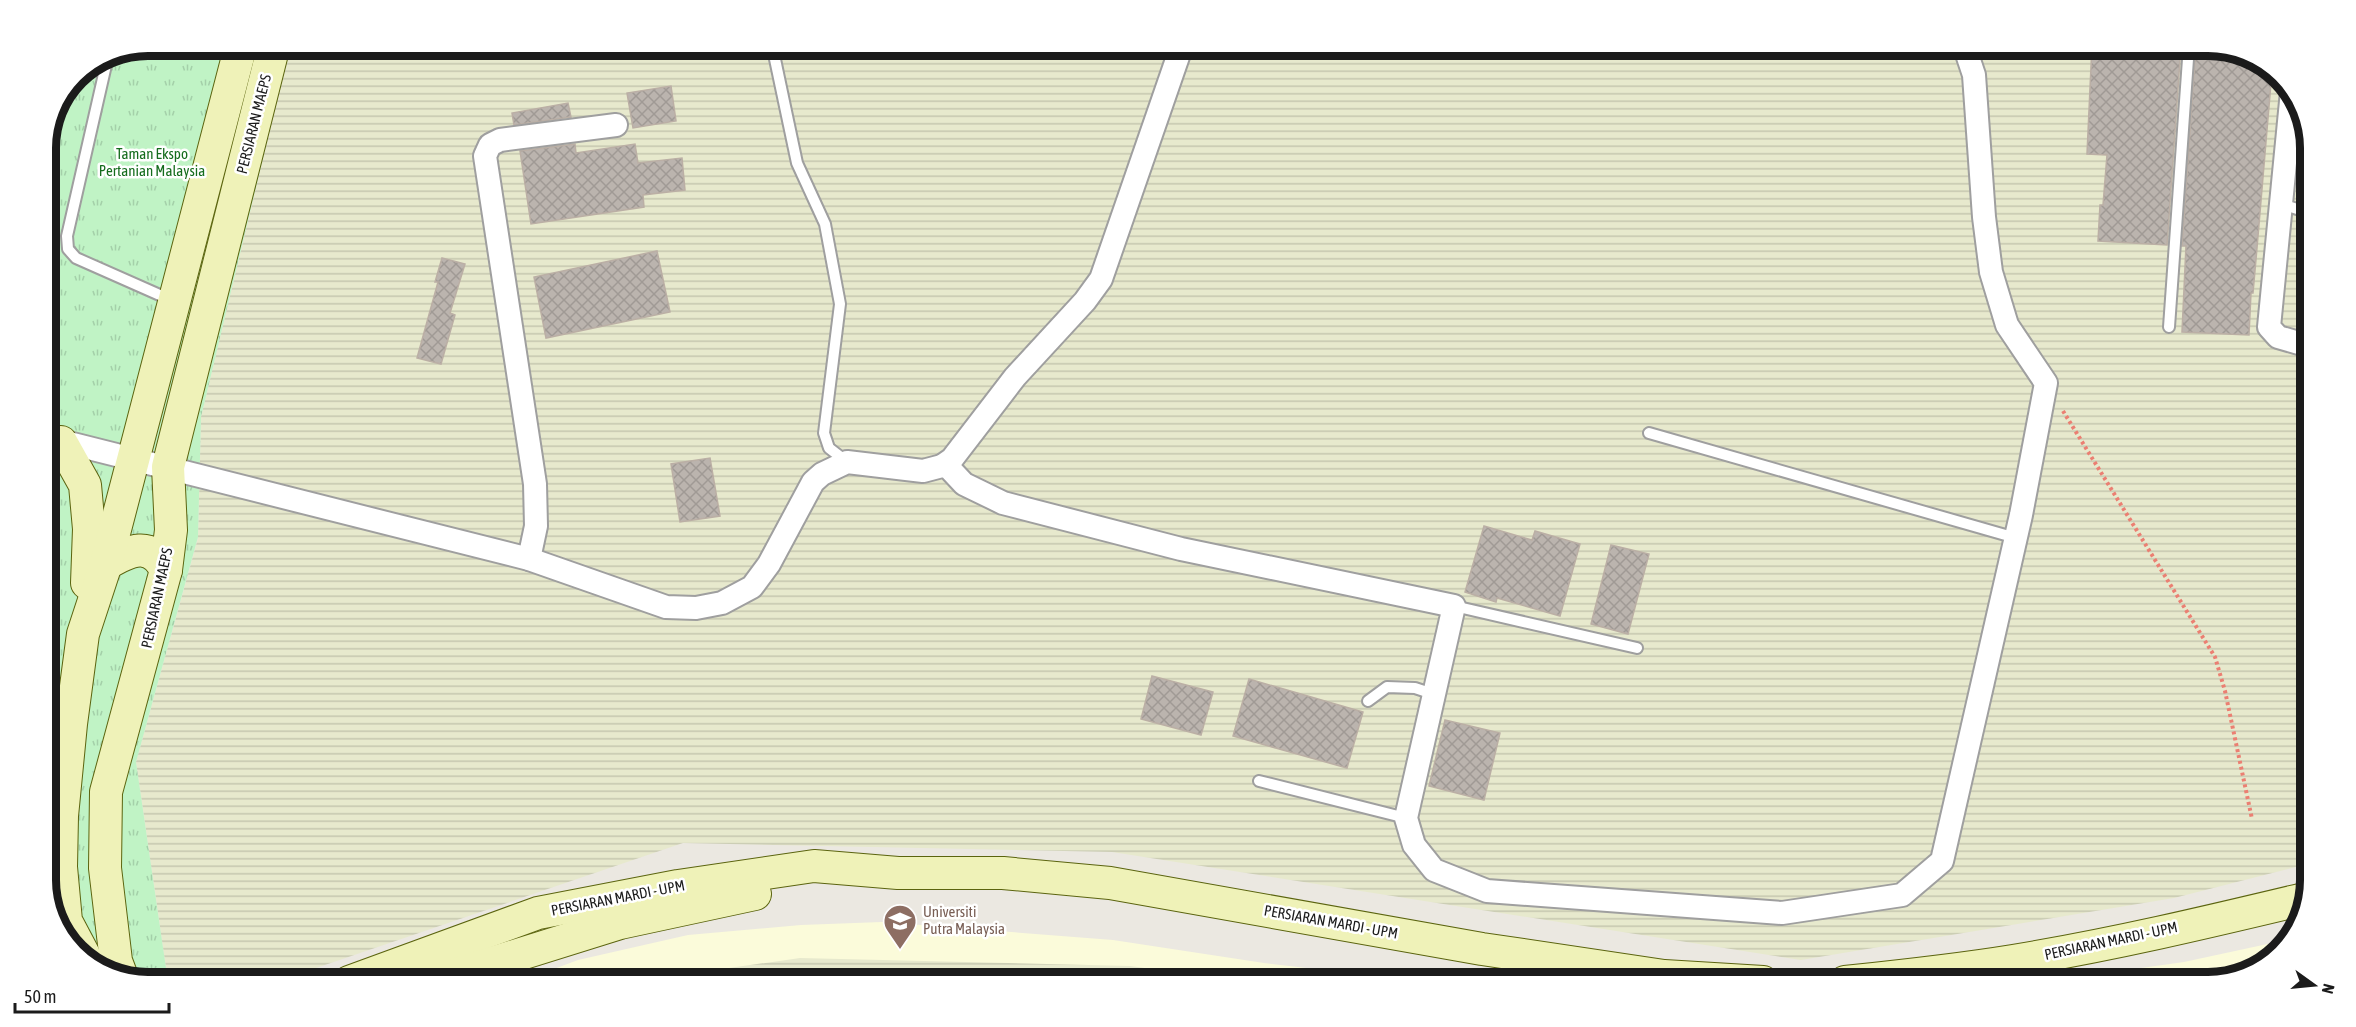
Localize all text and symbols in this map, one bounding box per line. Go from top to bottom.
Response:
street label: PERSIARAN MAEPS [233,72,274,175]
park label: Taman Ekspo Pertanian Malaysia [99,145,205,179]
street label: PERSIARAN MAEPS [138,546,175,650]
street label: PERSIARAN MARDI - UPM [550,876,686,919]
street label: PERSIARAN MARDI - UPM [1263,901,1399,942]
school or university icon: Universiti Putra Malaysia [882,903,918,950]
place label: Universiti Putra Malaysia [923,903,1005,937]
street label: PERSIARAN MARDI - UPM [2043,918,2179,963]
north arrow [2284,955,2344,1015]
scale bar [15,976,170,1014]
text: N [2319,982,2338,996]
text: 50 m [24,986,56,1007]

